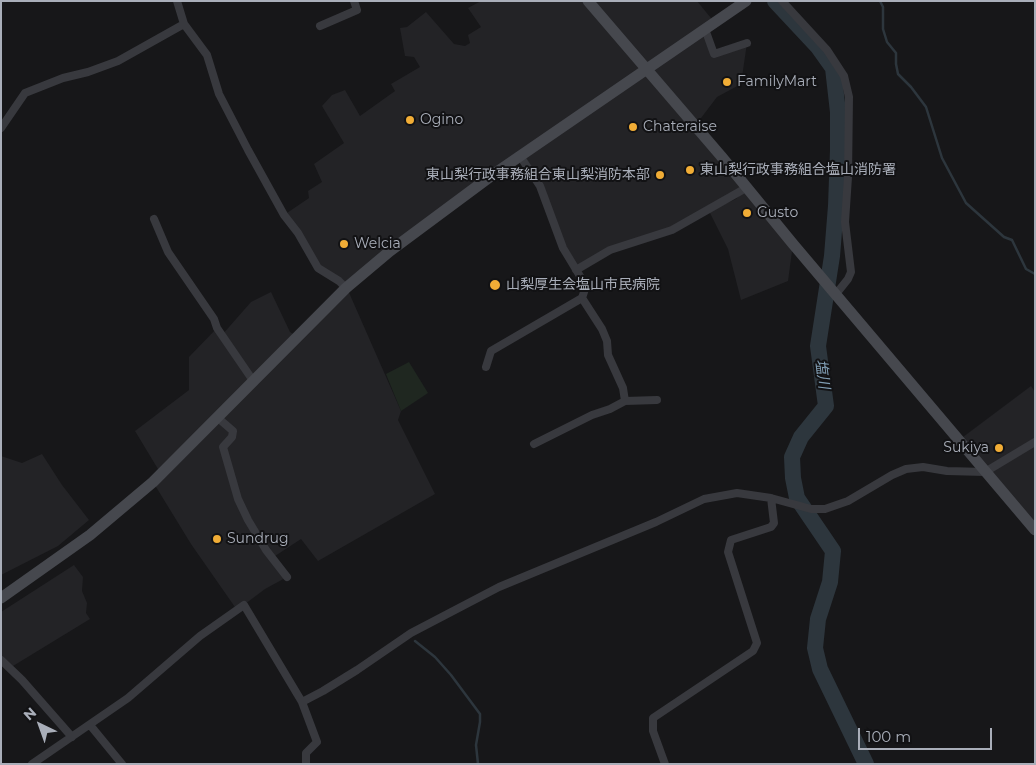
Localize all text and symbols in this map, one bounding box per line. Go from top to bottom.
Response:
place label: FamilyMart [737,74,817,90]
marker: FamilyMart [721,76,733,88]
place label: Ogino [420,112,463,128]
marker: Ogino [404,114,416,126]
place label: Chateraise [643,119,717,135]
marker: Chateraise [627,121,639,133]
place label: 東山梨行政事務組合塩山消防署 [700,162,896,178]
marker: 東山梨行政事務組合塩山消防署 [684,164,696,176]
place label: 東山梨行政事務組合東山梨消防本部 [426,167,650,183]
marker: 東山梨行政事務組合東山梨消防本部 [654,169,666,181]
place label: Gusto [757,205,798,221]
marker: Gusto [741,207,753,219]
place label: Welcia [354,236,401,252]
marker: Welcia [338,238,350,250]
place label: 山梨厚生会塩山市民病院 [506,277,660,293]
marker: 山梨厚生会塩山市民病院 [488,278,502,292]
water label: 塩川 [811,358,833,390]
place label: Sukiya [943,440,989,456]
marker: Sukiya [993,442,1005,454]
place label: Sundrug [227,531,289,547]
marker: Sundrug [211,533,223,545]
north arrow [15,700,65,750]
text: N [20,703,40,724]
scale bar [861,718,995,750]
text: 100 m [866,727,911,746]

